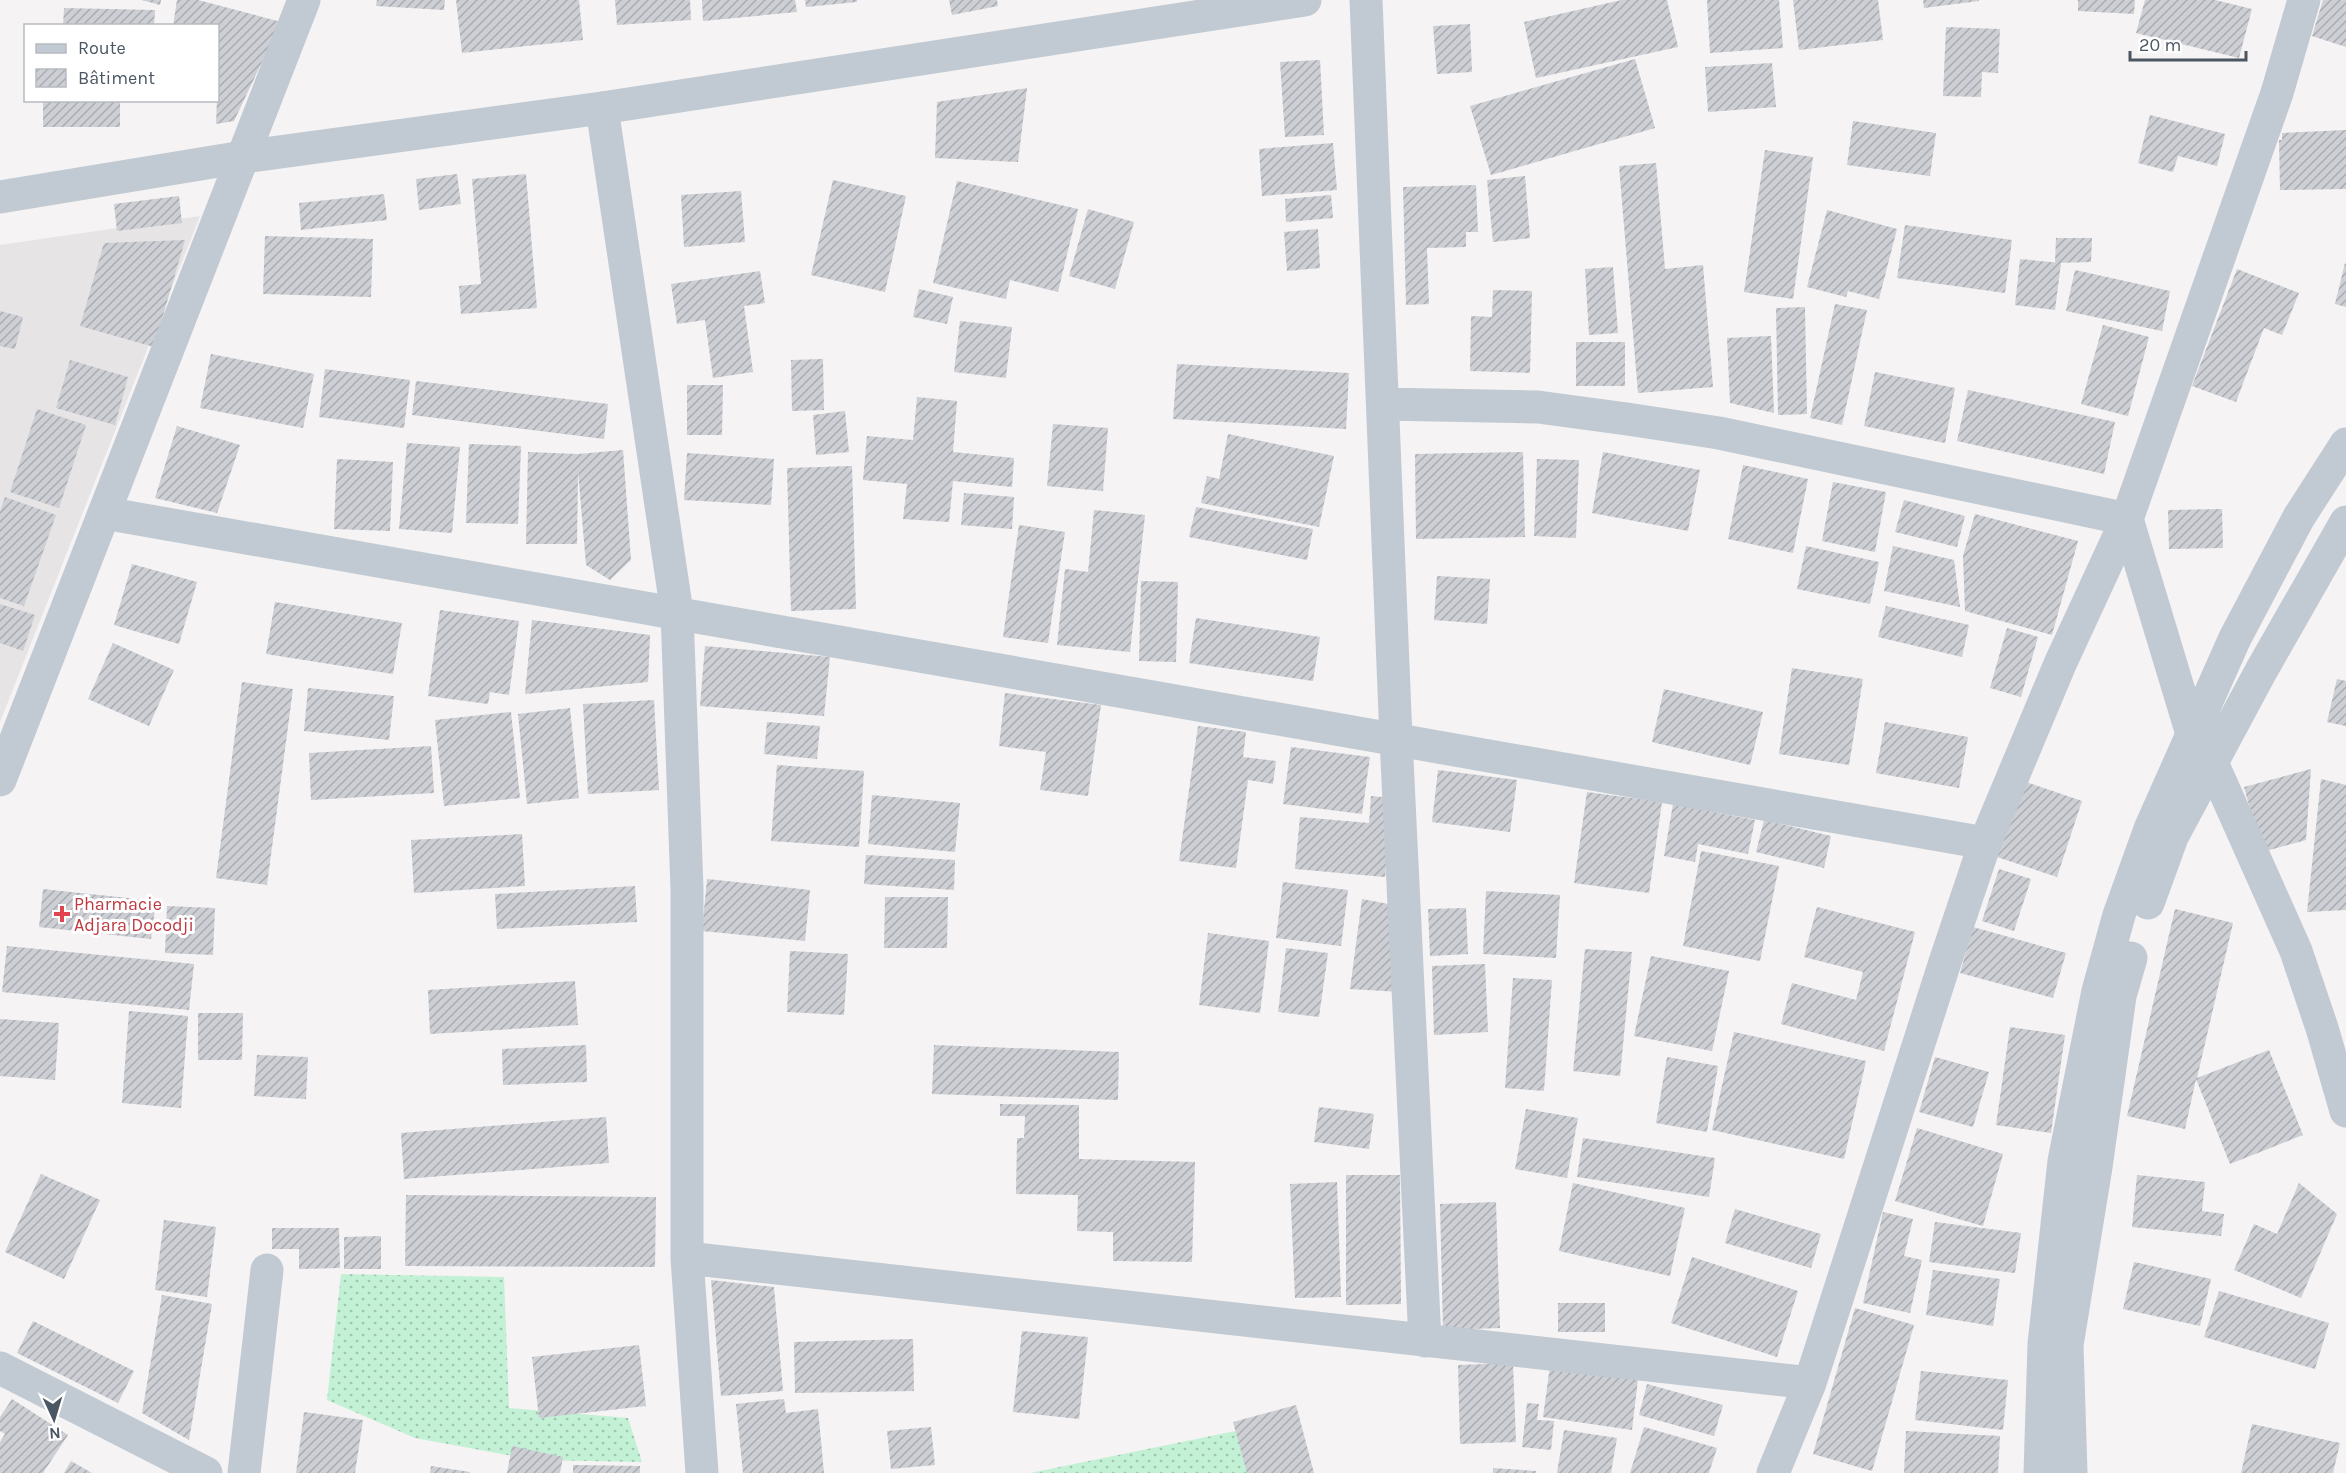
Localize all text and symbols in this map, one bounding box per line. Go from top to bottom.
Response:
legend [24,24,219,102]
scale bar [2130,24,2246,62]
text: 20 m [2139,34,2181,56]
text: Route [78,37,126,59]
text: Bâtiment [78,67,155,89]
place label: Pharmacie Adjara Docodji [74,893,194,936]
marker: Pharmacie Adjara Docodji [55,907,69,921]
north arrow [24,1389,84,1449]
text: N [49,1424,61,1443]

